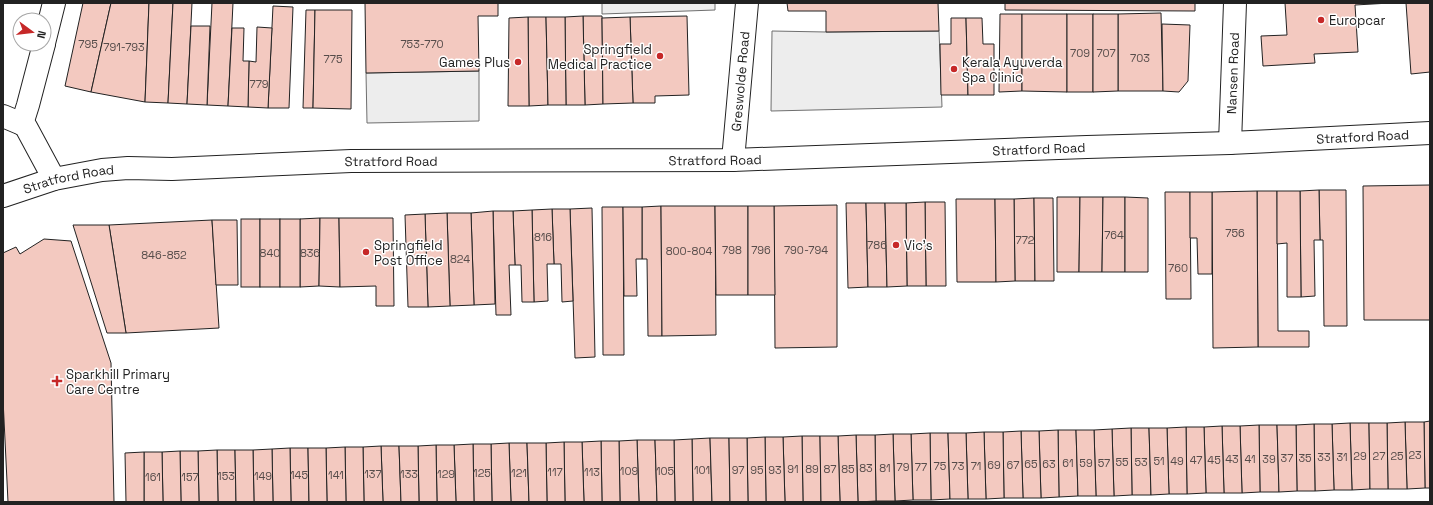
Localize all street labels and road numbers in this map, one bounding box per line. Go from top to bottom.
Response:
street label: Greswolde Road [728,30,753,132]
street label: Nansen Road [1223,32,1243,114]
street label: Stratford Road [1316,126,1410,148]
street label: Stratford Road [992,139,1086,159]
street label: Stratford Road [669,151,762,169]
street label: Stratford Road [344,153,438,170]
street label: Stratford Road [21,161,115,198]

